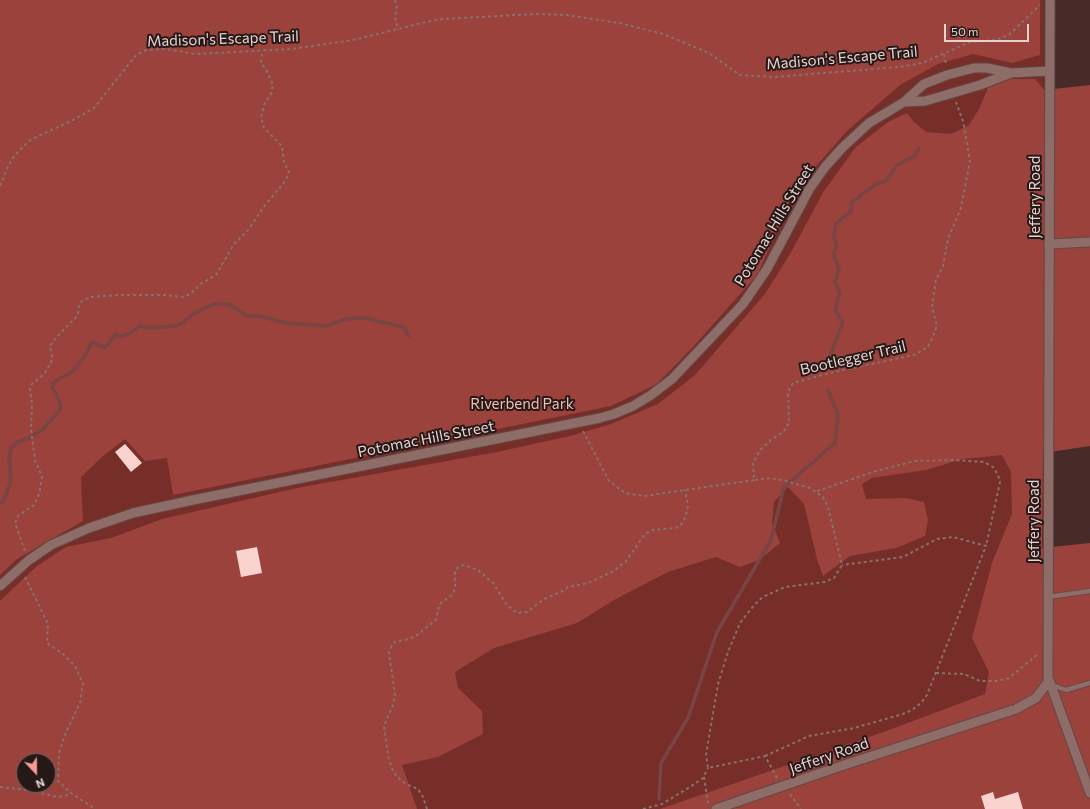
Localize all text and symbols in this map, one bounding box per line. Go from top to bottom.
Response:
scale bar [946,16,1031,42]
text: 50 m [951,24,979,38]
street label: Madison's Escape Trail [147,27,299,51]
street label: Madison's Escape Trail [766,42,918,74]
street label: Jeffery Road [1026,156,1044,238]
street label: Potomac Hills Street [730,161,818,289]
street label: Bootlegger Trail [798,337,908,379]
park label: Riverbend Park [470,395,574,413]
street label: Potomac Hills Street [356,417,496,461]
street label: Jeffery Road [1025,480,1043,562]
street label: Jeffery Road [787,734,871,778]
north arrow [16,753,56,793]
text: N [34,776,47,791]

